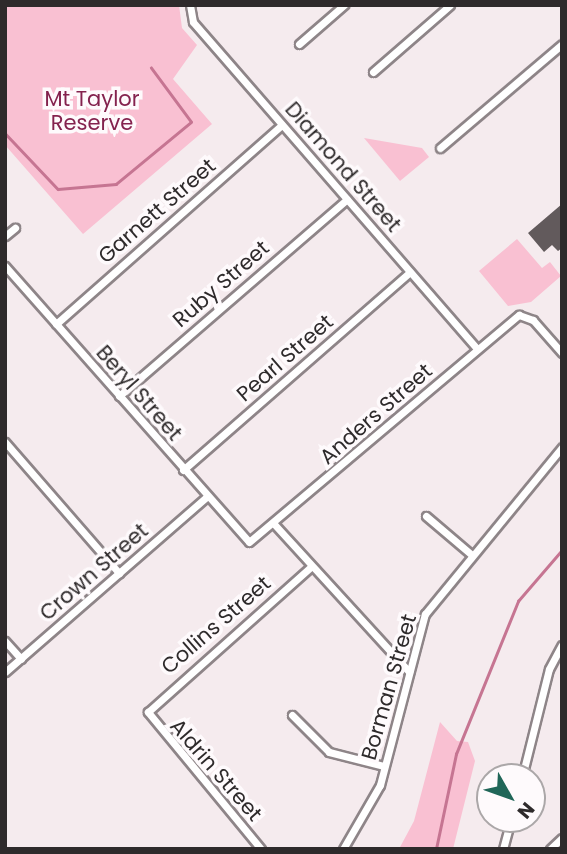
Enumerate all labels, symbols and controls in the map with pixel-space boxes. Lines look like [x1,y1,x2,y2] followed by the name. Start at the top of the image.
[44,86,140,136] park label: Mt Taylor Reserve
[280,97,406,237] street label: Diamond Street
[93,153,221,269] street label: Garnett Street
[168,235,274,333] street label: Ruby Street
[232,309,338,407] street label: Pearl Street
[91,340,187,446] street label: Beryl Street
[315,358,437,470] street label: Anders Street
[35,518,153,626] street label: Crown Street
[156,571,276,679] street label: Collins Street
[356,611,422,763] street label: Borman Street
[165,714,267,826] street label: Aldrin Street
[476,763,546,833] north arrow
[511,796,541,825] text: N

